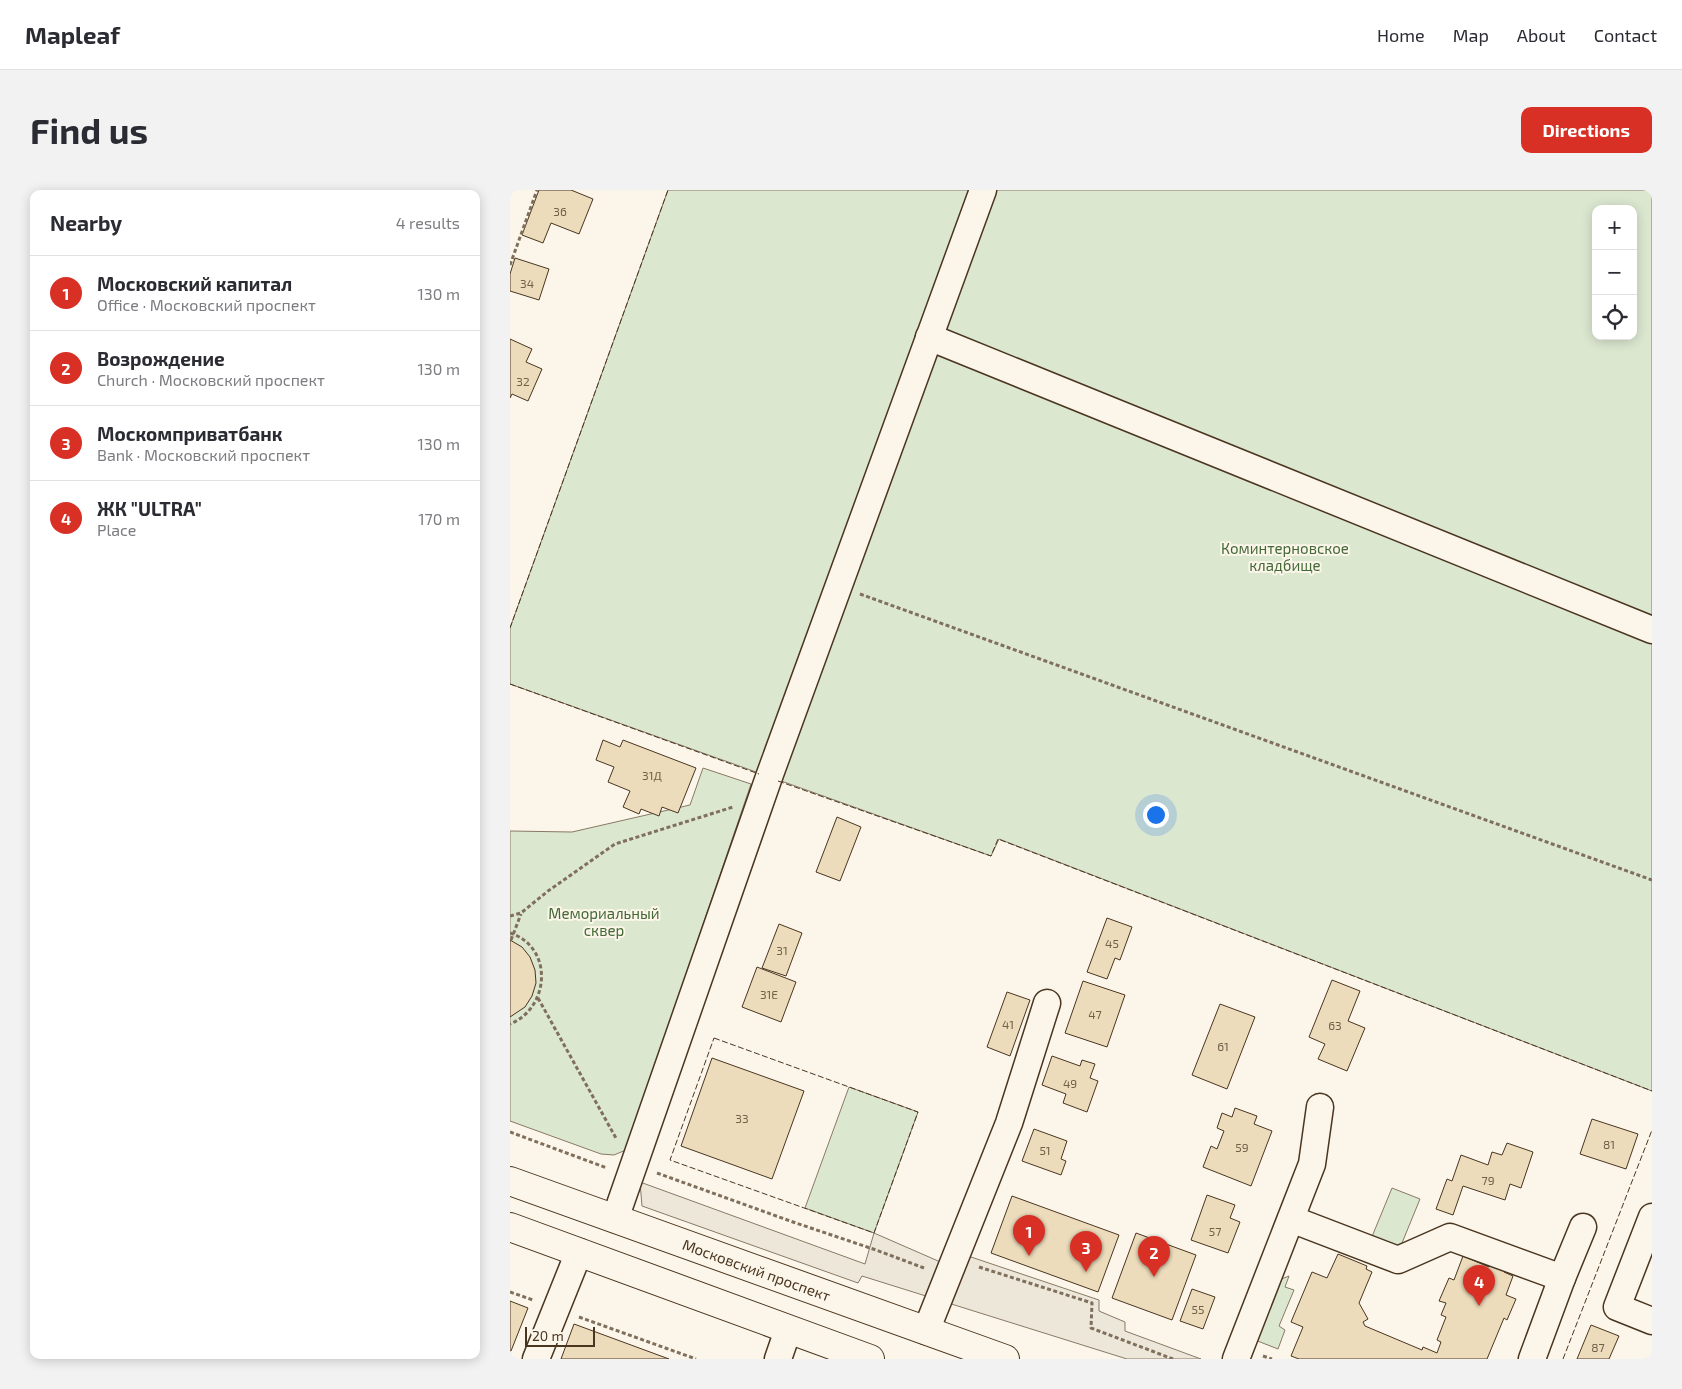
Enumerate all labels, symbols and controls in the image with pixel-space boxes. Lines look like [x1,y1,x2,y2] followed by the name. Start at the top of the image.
[25,20,120,49] text: Mapleaf
[1377,24,1425,46] text: Home
[1453,24,1489,46] text: Map
[1517,24,1566,46] text: About
[1594,24,1657,46] text: Contact
[1521,107,1652,153] button: Directions
[30,109,148,151] text: Find us
[553,204,567,218] house number: 36
[1592,205,1637,340] map controls
[1592,205,1637,250] button: +
[50,210,122,235] text: Nearby
[396,213,460,232] text: 4 results
[1592,250,1637,295] button: −
[97,272,292,295] text: Московский капитал
[520,276,534,290] house number: 34
[63,284,69,303] text: 1
[418,284,460,303] text: 130 m
[97,295,316,314] text: Office · Московский проспект
[1592,295,1637,340] button: locate
[97,347,225,370] text: Возрождение
[61,359,71,378] text: 2
[418,359,460,378] text: 130 m
[97,370,325,389] text: Church · Московский проспект
[516,374,530,388] house number: 32
[97,422,283,445] text: Москомприватбанк
[61,434,71,453] text: 3
[418,434,460,453] text: 130 m
[97,445,310,464] text: Bank · Московский проспект
[97,497,202,520] text: ЖК "ULTRA"
[61,509,71,528] text: 4
[418,509,460,528] text: 170 m
[97,520,136,539] text: Place
[1221,539,1349,574] park label: Коминтерновское кладбище
[642,768,662,782] house number: 31Д
[1143,802,1169,828] your location
[548,904,660,939] park label: Мемориальный сквер
[1105,936,1119,950] house number: 45
[776,943,788,957] house number: 31
[760,987,778,1001] house number: 31Е
[1088,1007,1102,1021] house number: 47
[1002,1017,1014,1031] house number: 41
[1328,1018,1342,1032] house number: 63
[1217,1039,1229,1053] house number: 61
[1063,1076,1077,1090] house number: 49
[735,1111,749,1125] house number: 33
[1603,1137,1615,1151] house number: 81
[1235,1140,1249,1154] house number: 59
[1039,1143,1051,1157] house number: 51
[1481,1173,1495,1187] house number: 79
[1013,1215,1045,1256] pin: 1
[1209,1224,1221,1238] house number: 57
[1070,1231,1102,1272] pin: 3
[680,1235,833,1305] street label: Московский проспект
[1138,1236,1170,1277] pin: 2
[1463,1265,1495,1306] pin: 4
[1192,1302,1204,1316] house number: 55
[525,1324,595,1347] scale bar
[532,1327,564,1344] text: 20 m
[1591,1340,1605,1354] house number: 87

